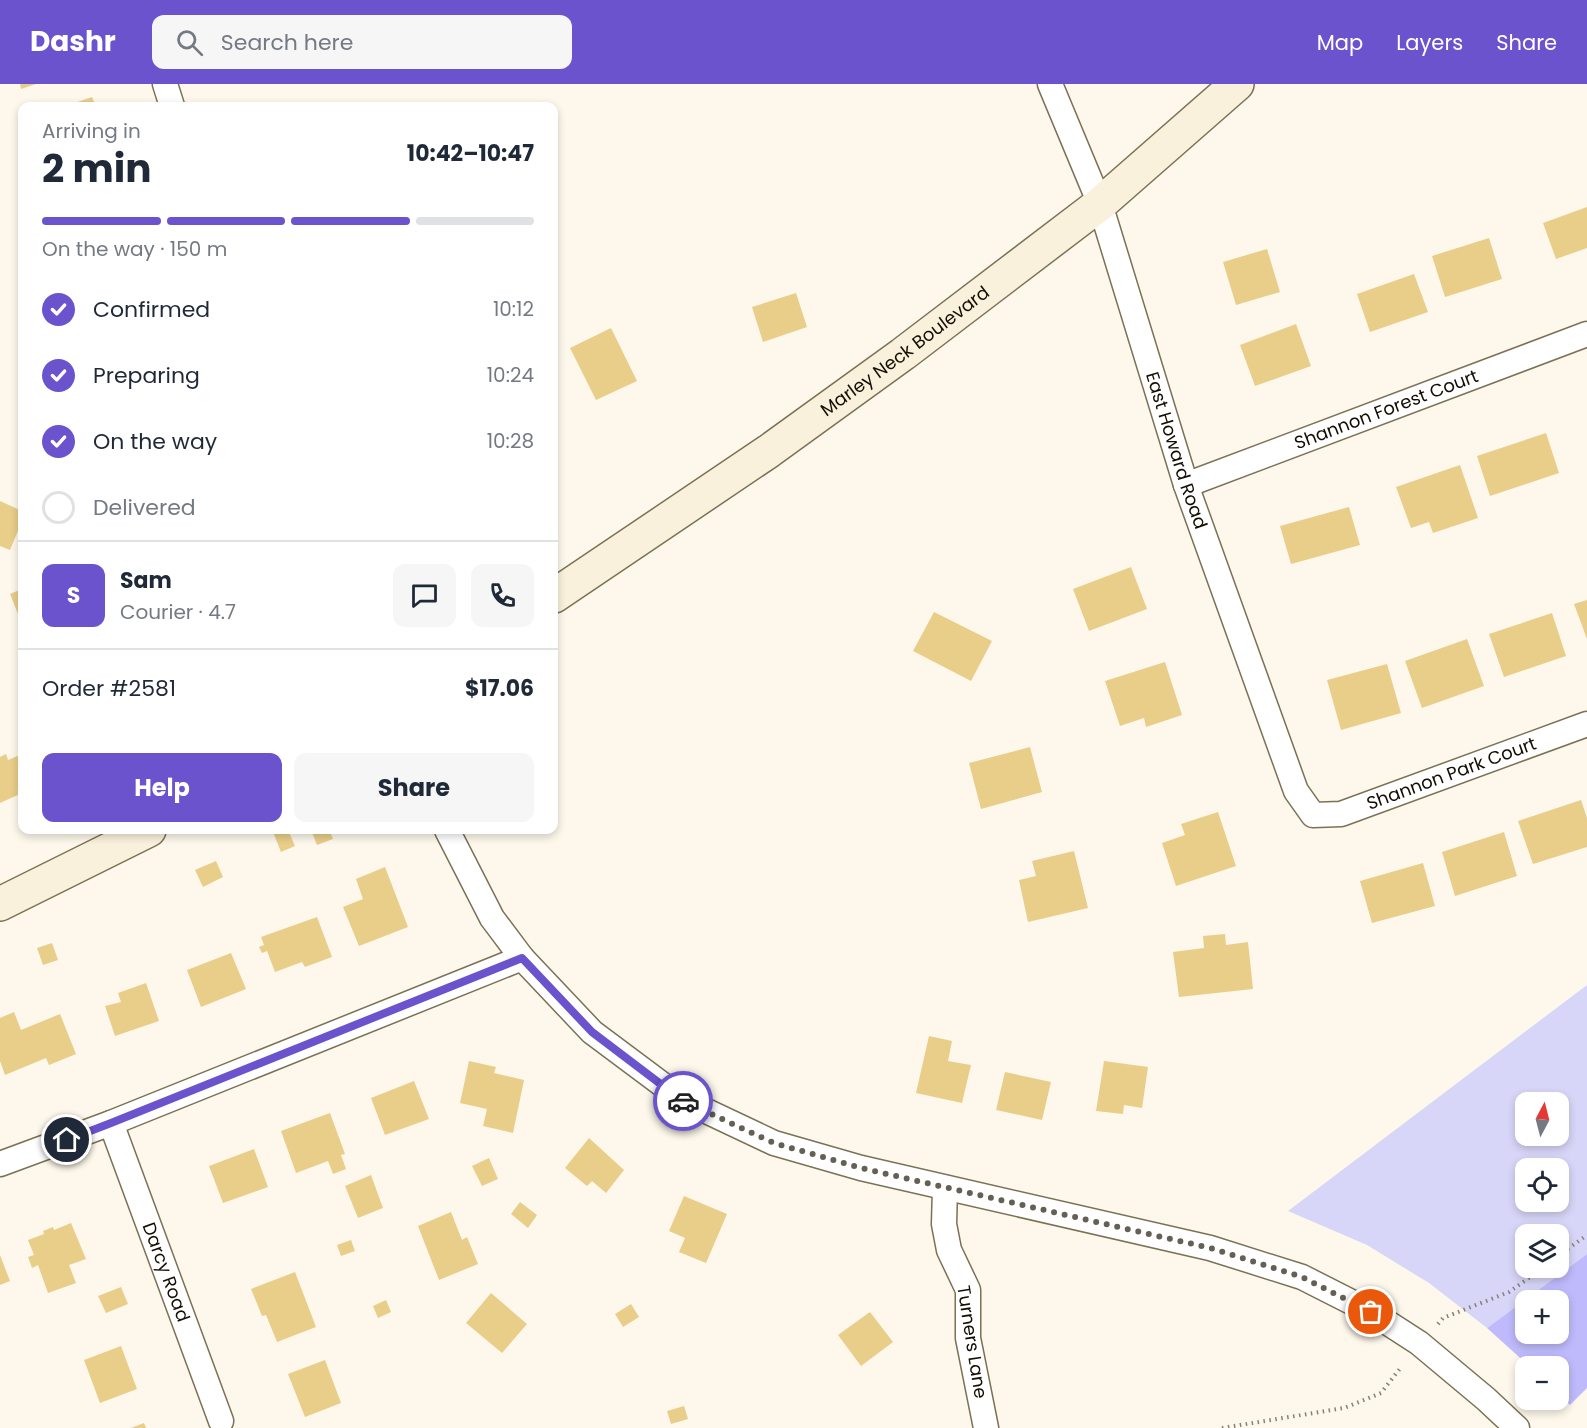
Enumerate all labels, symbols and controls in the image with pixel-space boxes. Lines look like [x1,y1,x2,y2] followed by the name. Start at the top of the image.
[152,15,572,69] search box
[30,22,116,61] text: Dashr
[173,26,206,59] icon: search
[221,27,353,58] text: Search here
[1317,28,1363,57] text: Map
[1396,28,1463,57] text: Layers
[1496,28,1557,57] text: Share
[42,117,141,145] text: Arriving in
[407,138,534,169] text: 10:42–10:47
[42,141,152,196] text: 2 min
[42,235,227,263] text: On the way · 150 m
[815,280,994,422] street label: Marley Neck Boulevard
[42,293,75,326] icon: check
[93,294,210,325] text: Confirmed
[493,295,534,323] text: 10:12
[42,359,75,392] icon: check
[93,360,200,391] text: Preparing
[487,361,534,389] text: 10:24
[1291,363,1482,455] street label: Shannon Forest Court
[1140,369,1214,532] street label: East Howard Road
[42,425,75,458] icon: check
[93,426,217,457] text: On the way
[487,427,534,455] text: 10:28
[93,492,196,523] text: Delivered
[393,564,456,627] button: chat
[471,564,534,627] button: phone
[120,565,172,596] text: Sam
[67,580,80,611] text: S
[120,598,236,626] text: Courier · 4.7
[42,673,176,704] text: Order #2581
[465,673,534,704] text: $17.06
[1363,731,1540,816] street label: Shannon Park Court
[42,753,282,822] button: Help
[294,753,534,822] button: Share
[653,1071,713,1131] courier
[667,1085,700,1118] icon: car
[1515,1092,1569,1146] north arrow
[1515,1092,1569,1410] map controls
[41,1114,92,1165] pin
[50,1123,83,1156] icon: home
[1515,1158,1569,1212] button: locate
[137,1219,196,1325] street label: Darcy Road
[1515,1224,1569,1278] button: layers
[951,1284,994,1400] street label: Turners Lane
[1345,1286,1396,1337] pin
[1515,1290,1569,1344] button: +
[1354,1295,1387,1328] icon: bag
[1515,1356,1569,1410] button: −

